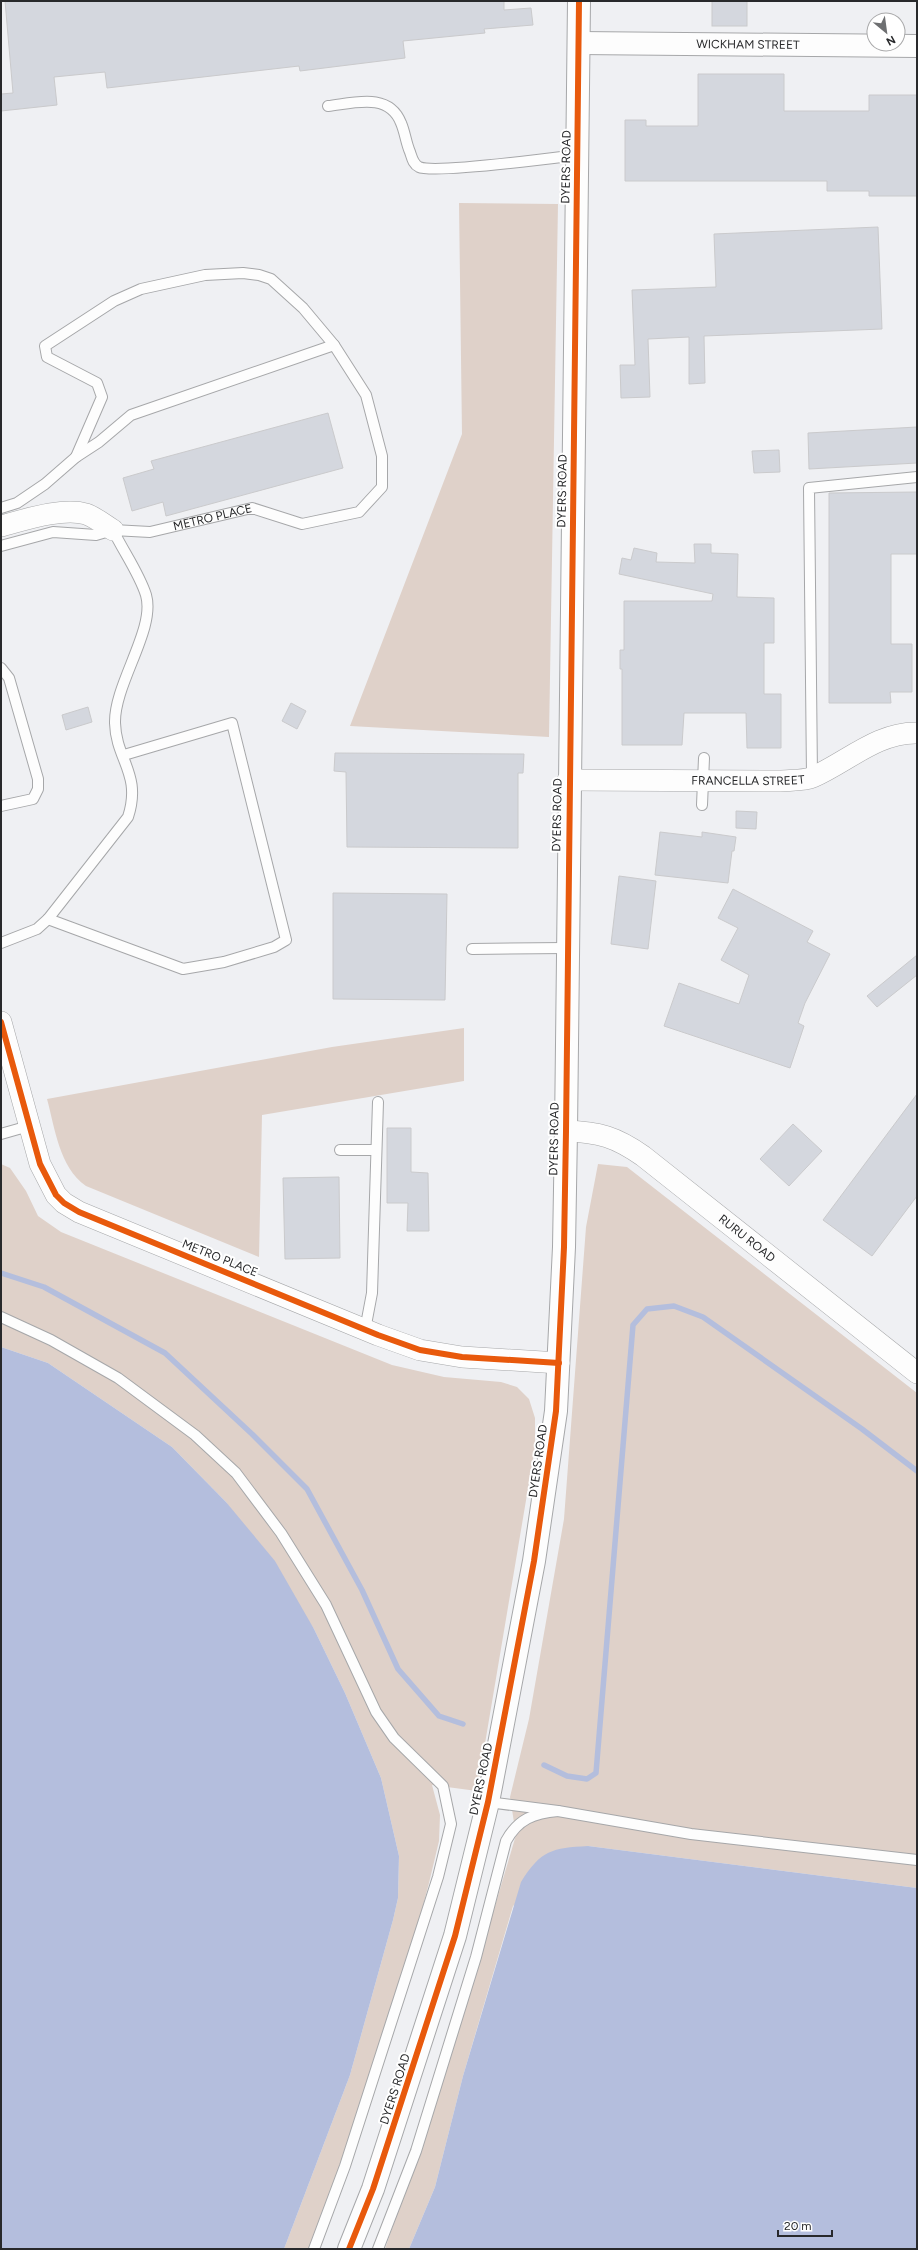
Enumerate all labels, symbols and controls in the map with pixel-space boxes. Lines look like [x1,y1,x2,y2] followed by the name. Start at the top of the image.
[866,12,906,52] north arrow
[884,33,897,48] text: N
[696,37,800,52] street label: WICKHAM STREET
[558,130,574,204] street label: DYERS ROAD
[554,454,570,528] street label: DYERS ROAD
[172,501,253,533] street label: METRO PLACE
[691,772,806,788] street label: FRANCELLA STREET
[549,778,565,852] street label: DYERS ROAD
[546,1102,562,1176] street label: DYERS ROAD
[716,1212,778,1265] street label: RURU ROAD
[180,1236,260,1280] street label: METRO PLACE
[526,1424,550,1498] street label: DYERS ROAD
[467,1742,495,1816] street label: DYERS ROAD
[377,2052,413,2126] street label: DYERS ROAD
[778,2212,832,2238] scale bar
[784,2219,812,2233] text: 20 m

